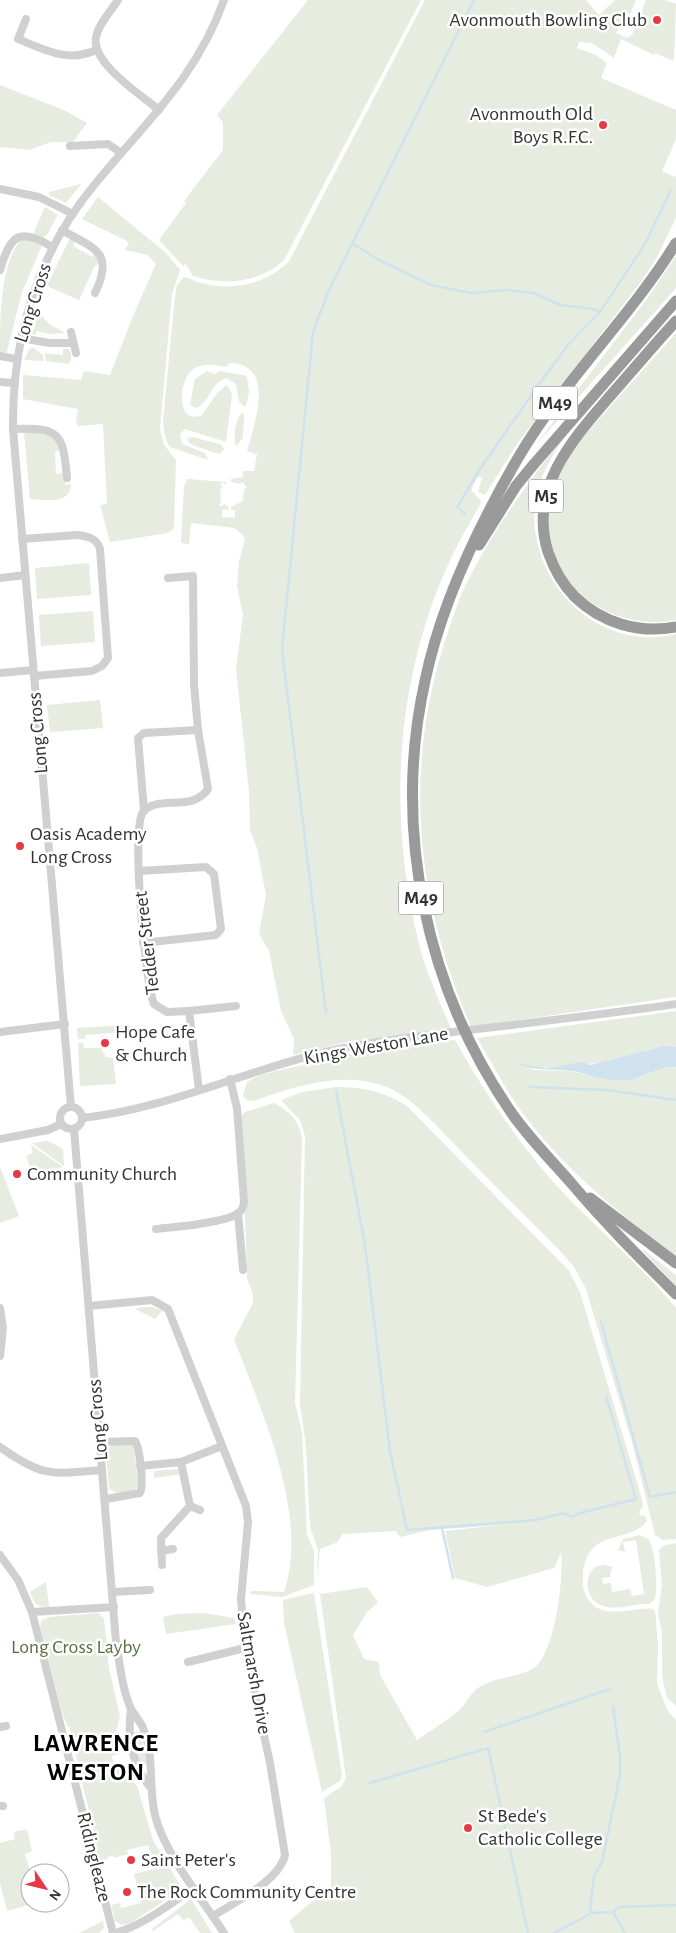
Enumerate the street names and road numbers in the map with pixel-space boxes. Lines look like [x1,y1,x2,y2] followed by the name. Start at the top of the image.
[11,261,55,345] street label: Long Cross
[532,386,578,419] road number: M49
[528,480,564,512] road number: M5
[24,691,52,775] street label: Long Cross
[398,881,444,914] road number: M49
[131,889,163,996] street label: Tedder Street
[302,1023,450,1069] street label: Kings Weston Lane
[84,1378,112,1462] street label: Long Cross
[233,1610,275,1736] street label: Saltmarsh Drive
[73,1810,115,1904] street label: Ridingleaze

